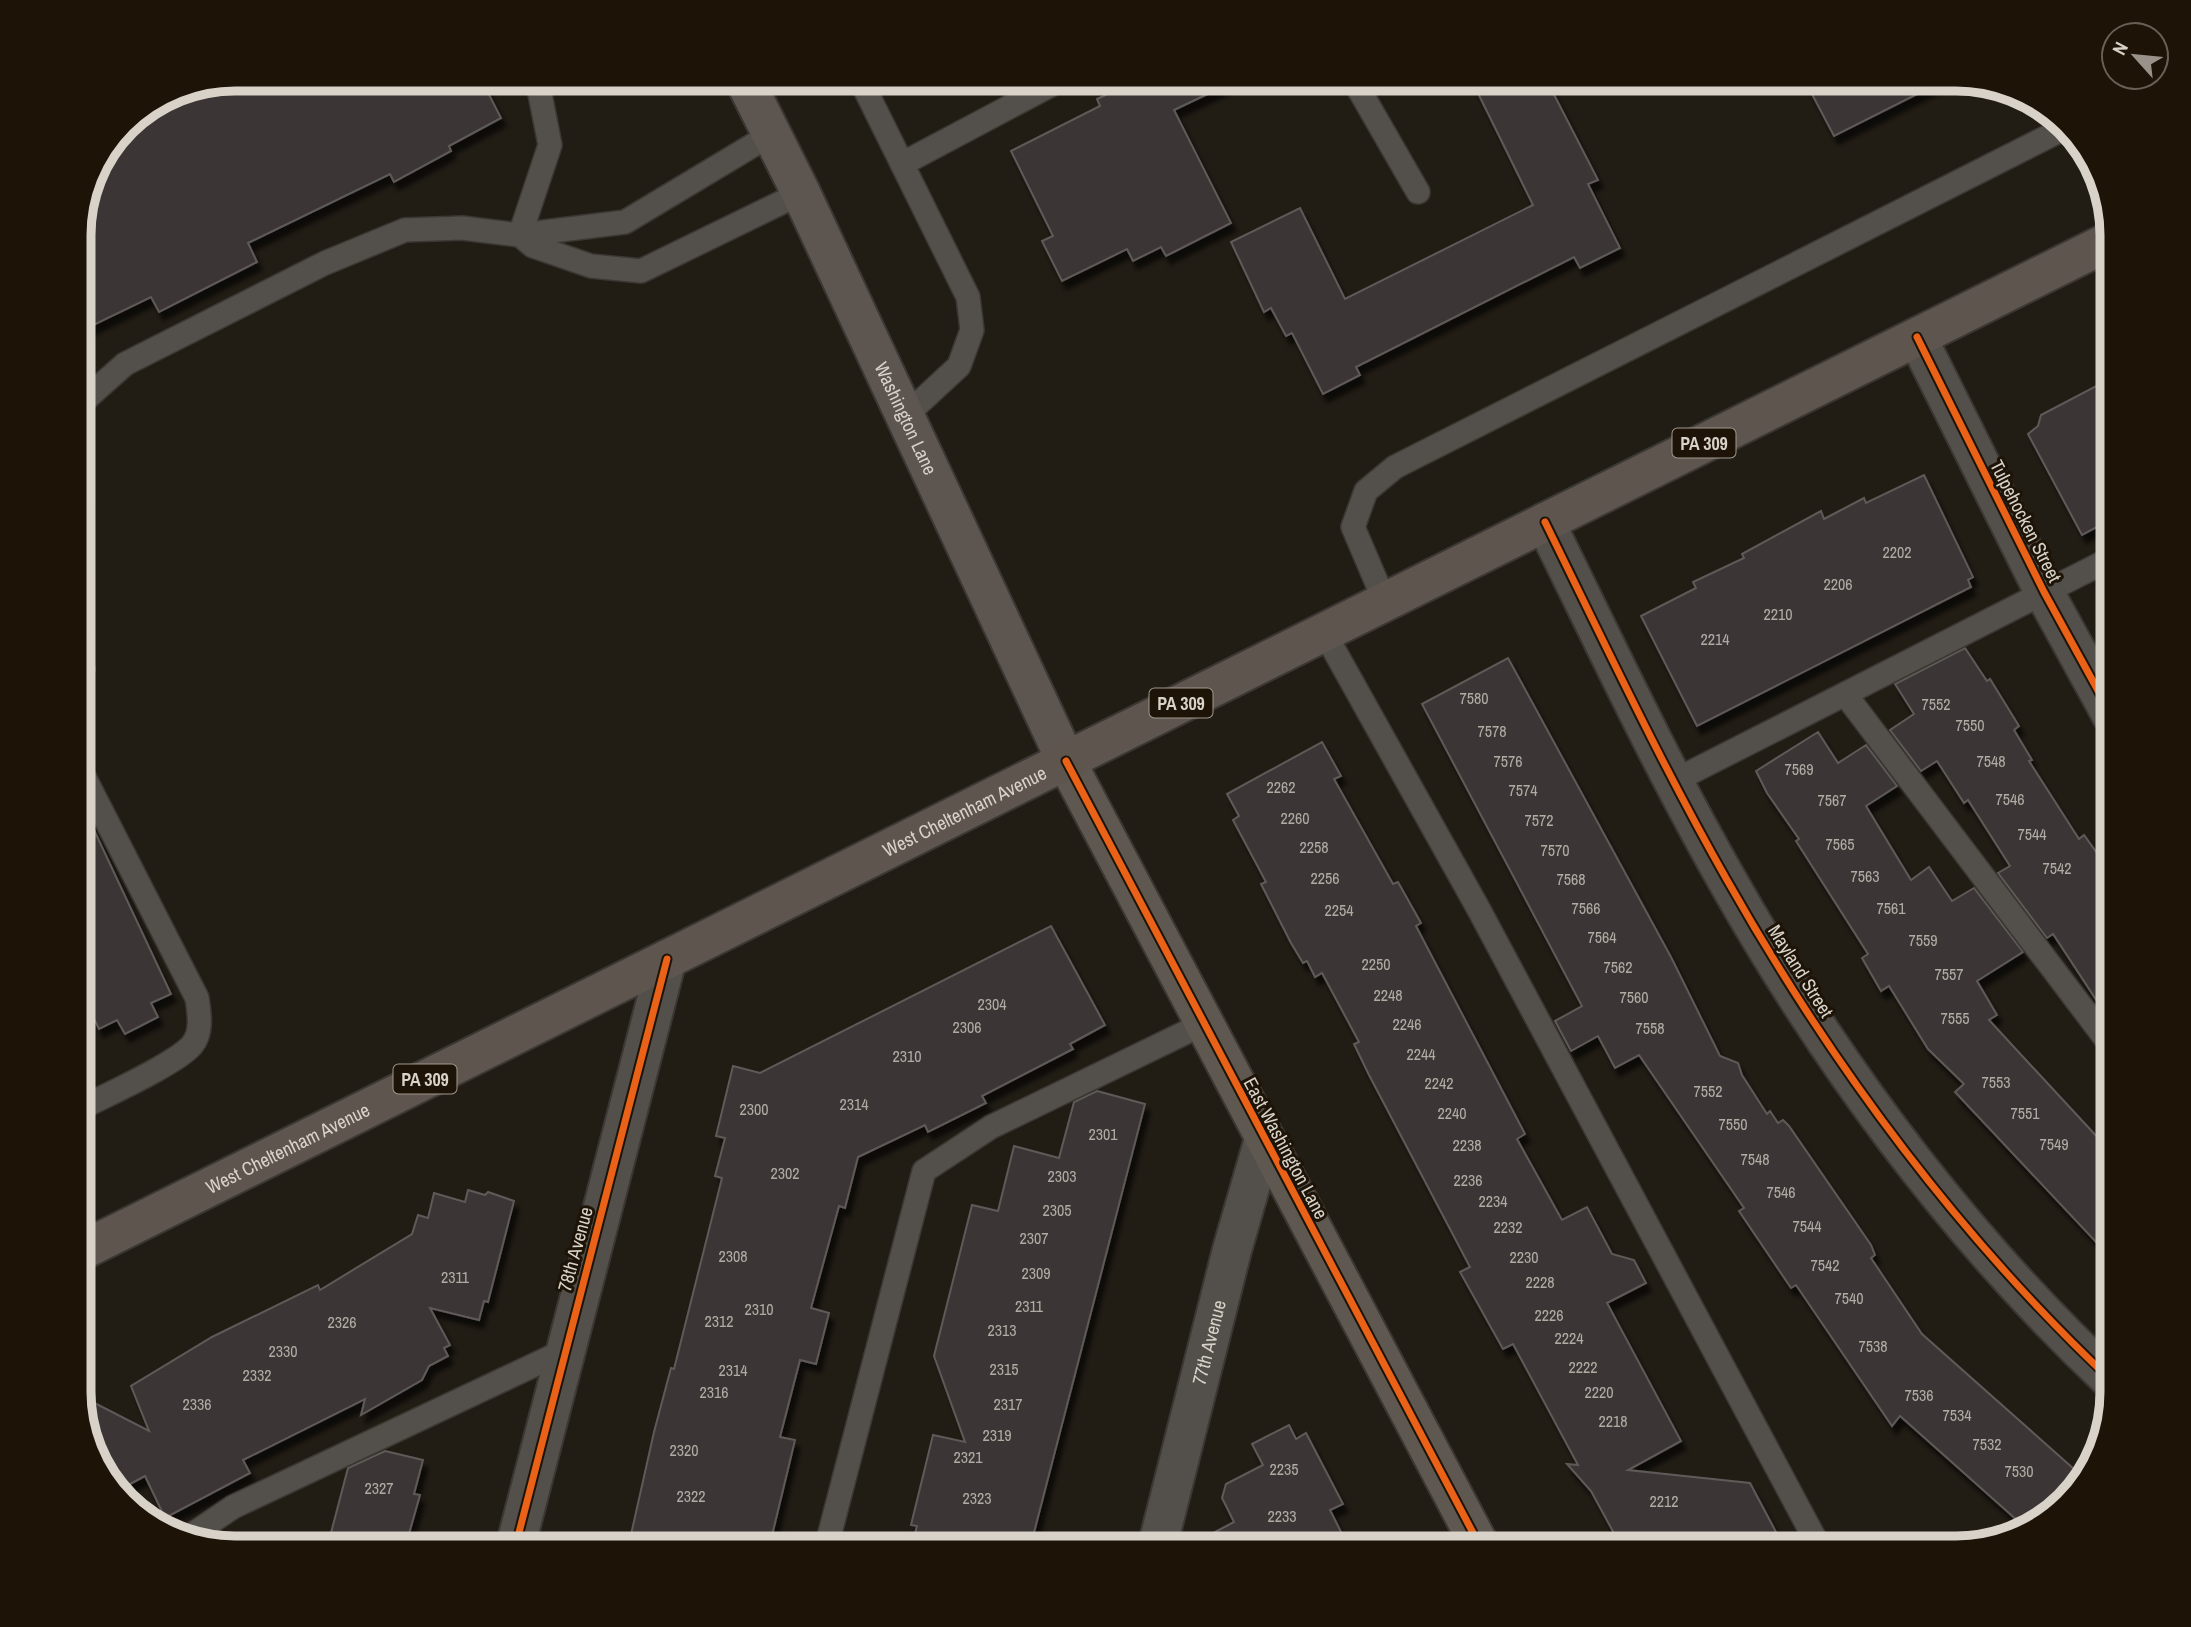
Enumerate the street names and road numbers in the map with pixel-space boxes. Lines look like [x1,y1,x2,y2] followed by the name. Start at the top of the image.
[869,358,944,479] street label: Washington Lane
[1672,428,1736,458] road number: PA 309
[1984,455,2068,587] street label: Tulpehocken Street
[1150,688,1212,718] road number: PA 309
[878,760,1051,863] street label: West Cheltenham Avenue
[1762,920,1840,1023] street label: Mayland Street
[394,1064,457,1094] road number: PA 309
[1238,1073,1334,1223] street label: East Washington Lane
[201,1096,374,1200] street label: West Cheltenham Avenue
[551,1204,599,1294] street label: 78th Avenue
[1186,1297,1232,1388] street label: 77th Avenue

